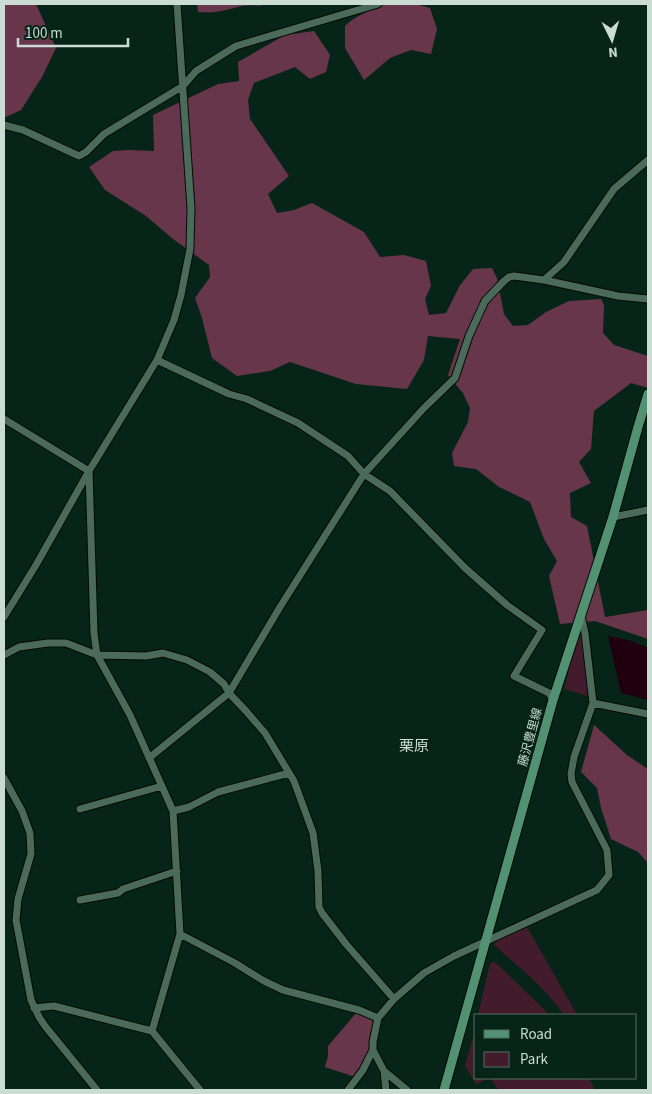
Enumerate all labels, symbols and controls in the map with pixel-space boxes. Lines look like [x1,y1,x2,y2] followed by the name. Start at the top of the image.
[18,15,128,47] scale bar
[587,15,637,65] north arrow
[25,23,63,44] text: 100 m
[608,42,619,62] text: N
[515,706,546,768] street label: 藤沢豊里線
[399,736,429,757] district label: 栗原
[474,1014,637,1079] legend
[520,1024,552,1045] text: Road
[520,1049,549,1070] text: Park

